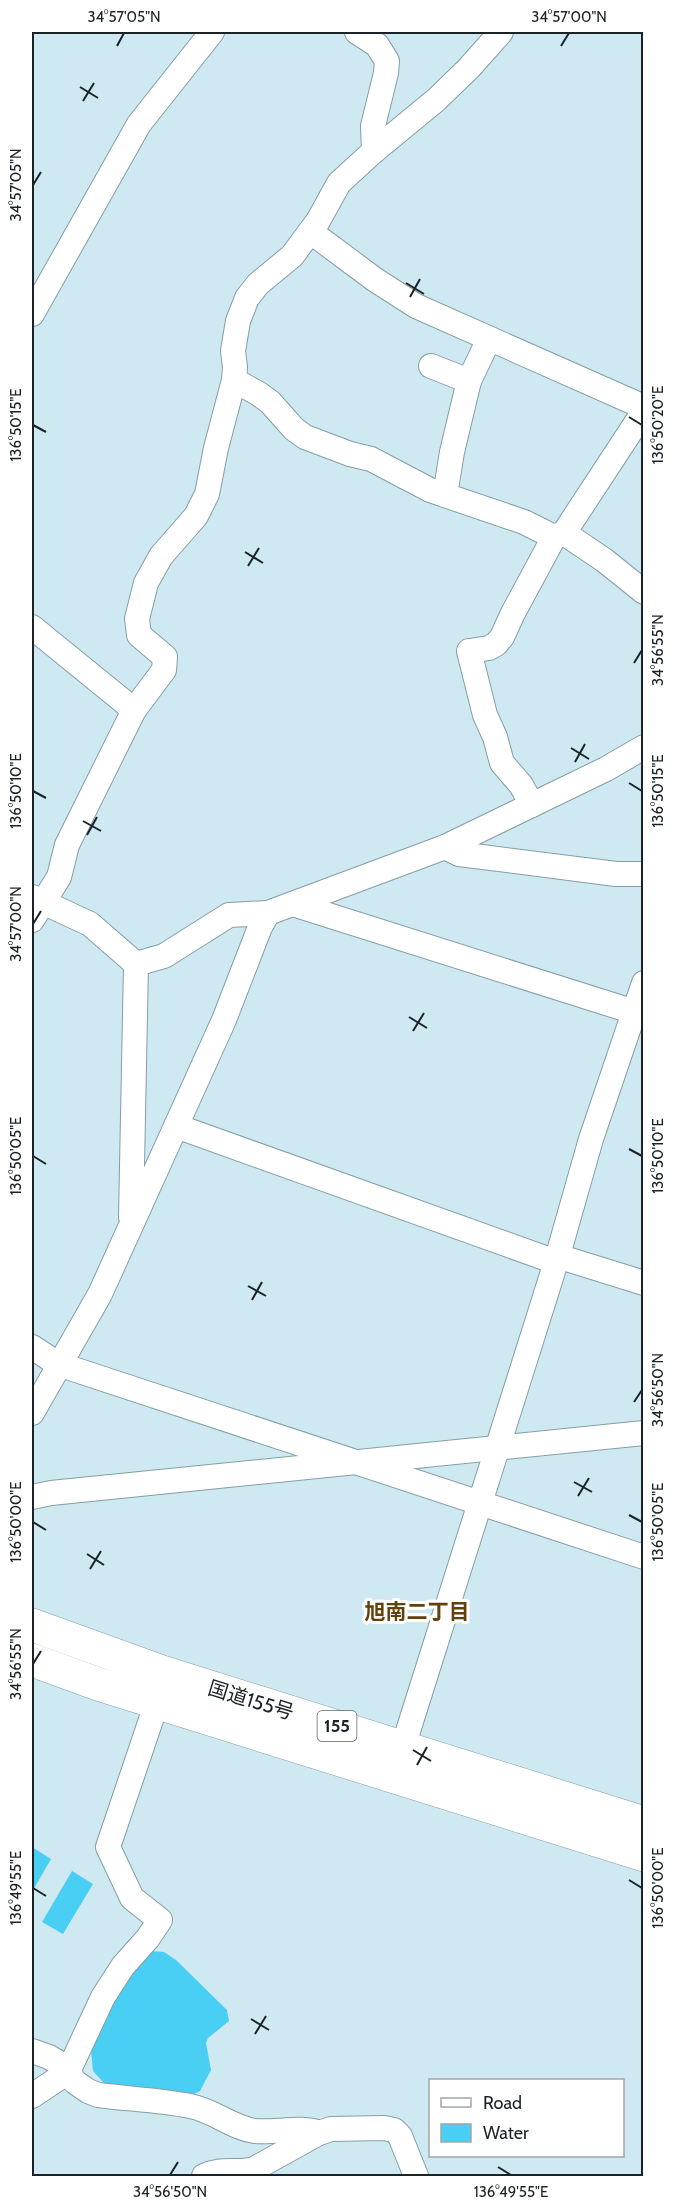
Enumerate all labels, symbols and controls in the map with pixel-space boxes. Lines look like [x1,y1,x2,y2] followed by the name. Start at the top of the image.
[87,8,161,26] text: 34°57'05"N
[531,8,607,26] text: 34°57'00"N
[7,148,25,222] text: 34°57'05"N
[649,386,667,464] text: 136°50'20"E
[7,388,25,462] text: 136°50'15"E
[649,614,667,686] text: 34°56'55"N
[7,753,25,829] text: 136°50'10"E
[649,754,667,828] text: 136°50'15"E
[7,886,25,962] text: 34°57'00"N
[7,1117,25,1195] text: 136°50'05"E
[649,1118,667,1194] text: 136°50'10"E
[649,1353,667,1427] text: 34°56'50"N
[7,1482,25,1562] text: 136°50'00"E
[649,1483,667,1561] text: 136°50'05"E
[365,1599,470,1624] district label: 旭南二丁目
[7,1628,25,1700] text: 34°56'55"N
[205,1676,297,1724] street label: 国道155号
[318,1711,356,1741] road number: 155
[649,1848,667,1928] text: 136°50'00"E
[7,1851,25,1925] text: 136°49'55"E
[429,2079,624,2157] legend
[483,2092,522,2114] text: Road
[483,2122,529,2144] text: Water
[133,2183,207,2201] text: 34°56'50"N
[474,2183,548,2201] text: 136°49'55"E

